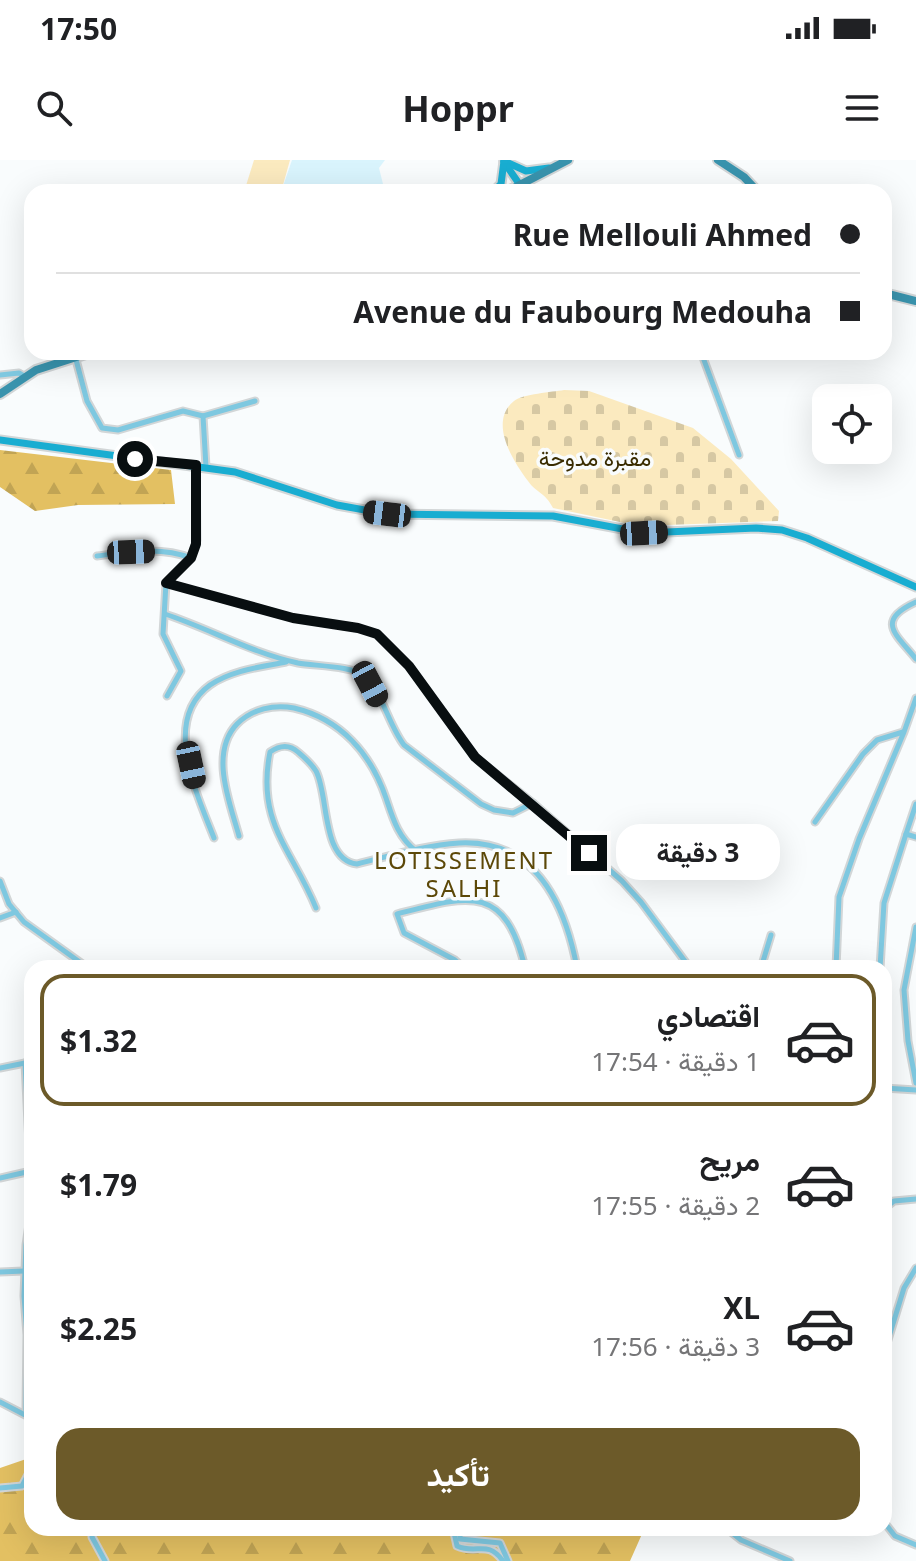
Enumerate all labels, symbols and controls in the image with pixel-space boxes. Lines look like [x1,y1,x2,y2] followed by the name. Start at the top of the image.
[40,8,117,49] text: 17:50
[402,84,514,133] text: Hoppr
[32,86,76,130] icon: search
[840,86,884,130] icon: menu
[513,214,812,255] text: Rue Mellouli Ahmed
[353,291,812,332] text: Avenue du Faubourg Medouha
[812,384,892,464] map controls
[812,384,892,464] button: locate
[117,441,153,477] route start
[539,442,651,472] park label: مقبرة مدوحة
[362,499,412,529] car
[619,520,669,546] car
[107,539,155,565] car
[348,657,392,711] car
[174,739,208,791] car
[617,825,781,881] callout: 3 دقيقة
[657,834,739,870] text: 3 دقيقة
[571,835,607,871] route end
[374,843,554,904] district label: LOTISSEMENT SALHI
[657,995,760,1036] text: اقتصادي
[784,1004,856,1076] icon: car
[60,1020,137,1061] text: $1.32
[591,1043,760,1079] text: 1 دقيقة · 17:54
[700,1139,760,1180] text: مريح
[784,1148,856,1220] icon: car
[60,1164,137,1205] text: $1.79
[591,1187,760,1223] text: 2 دقيقة · 17:55
[723,1287,760,1328] text: XL
[784,1292,856,1364] icon: car
[60,1308,137,1349] text: $2.25
[591,1328,760,1364] text: 3 دقيقة · 17:56
[56,1428,860,1520] button: تأكيد

